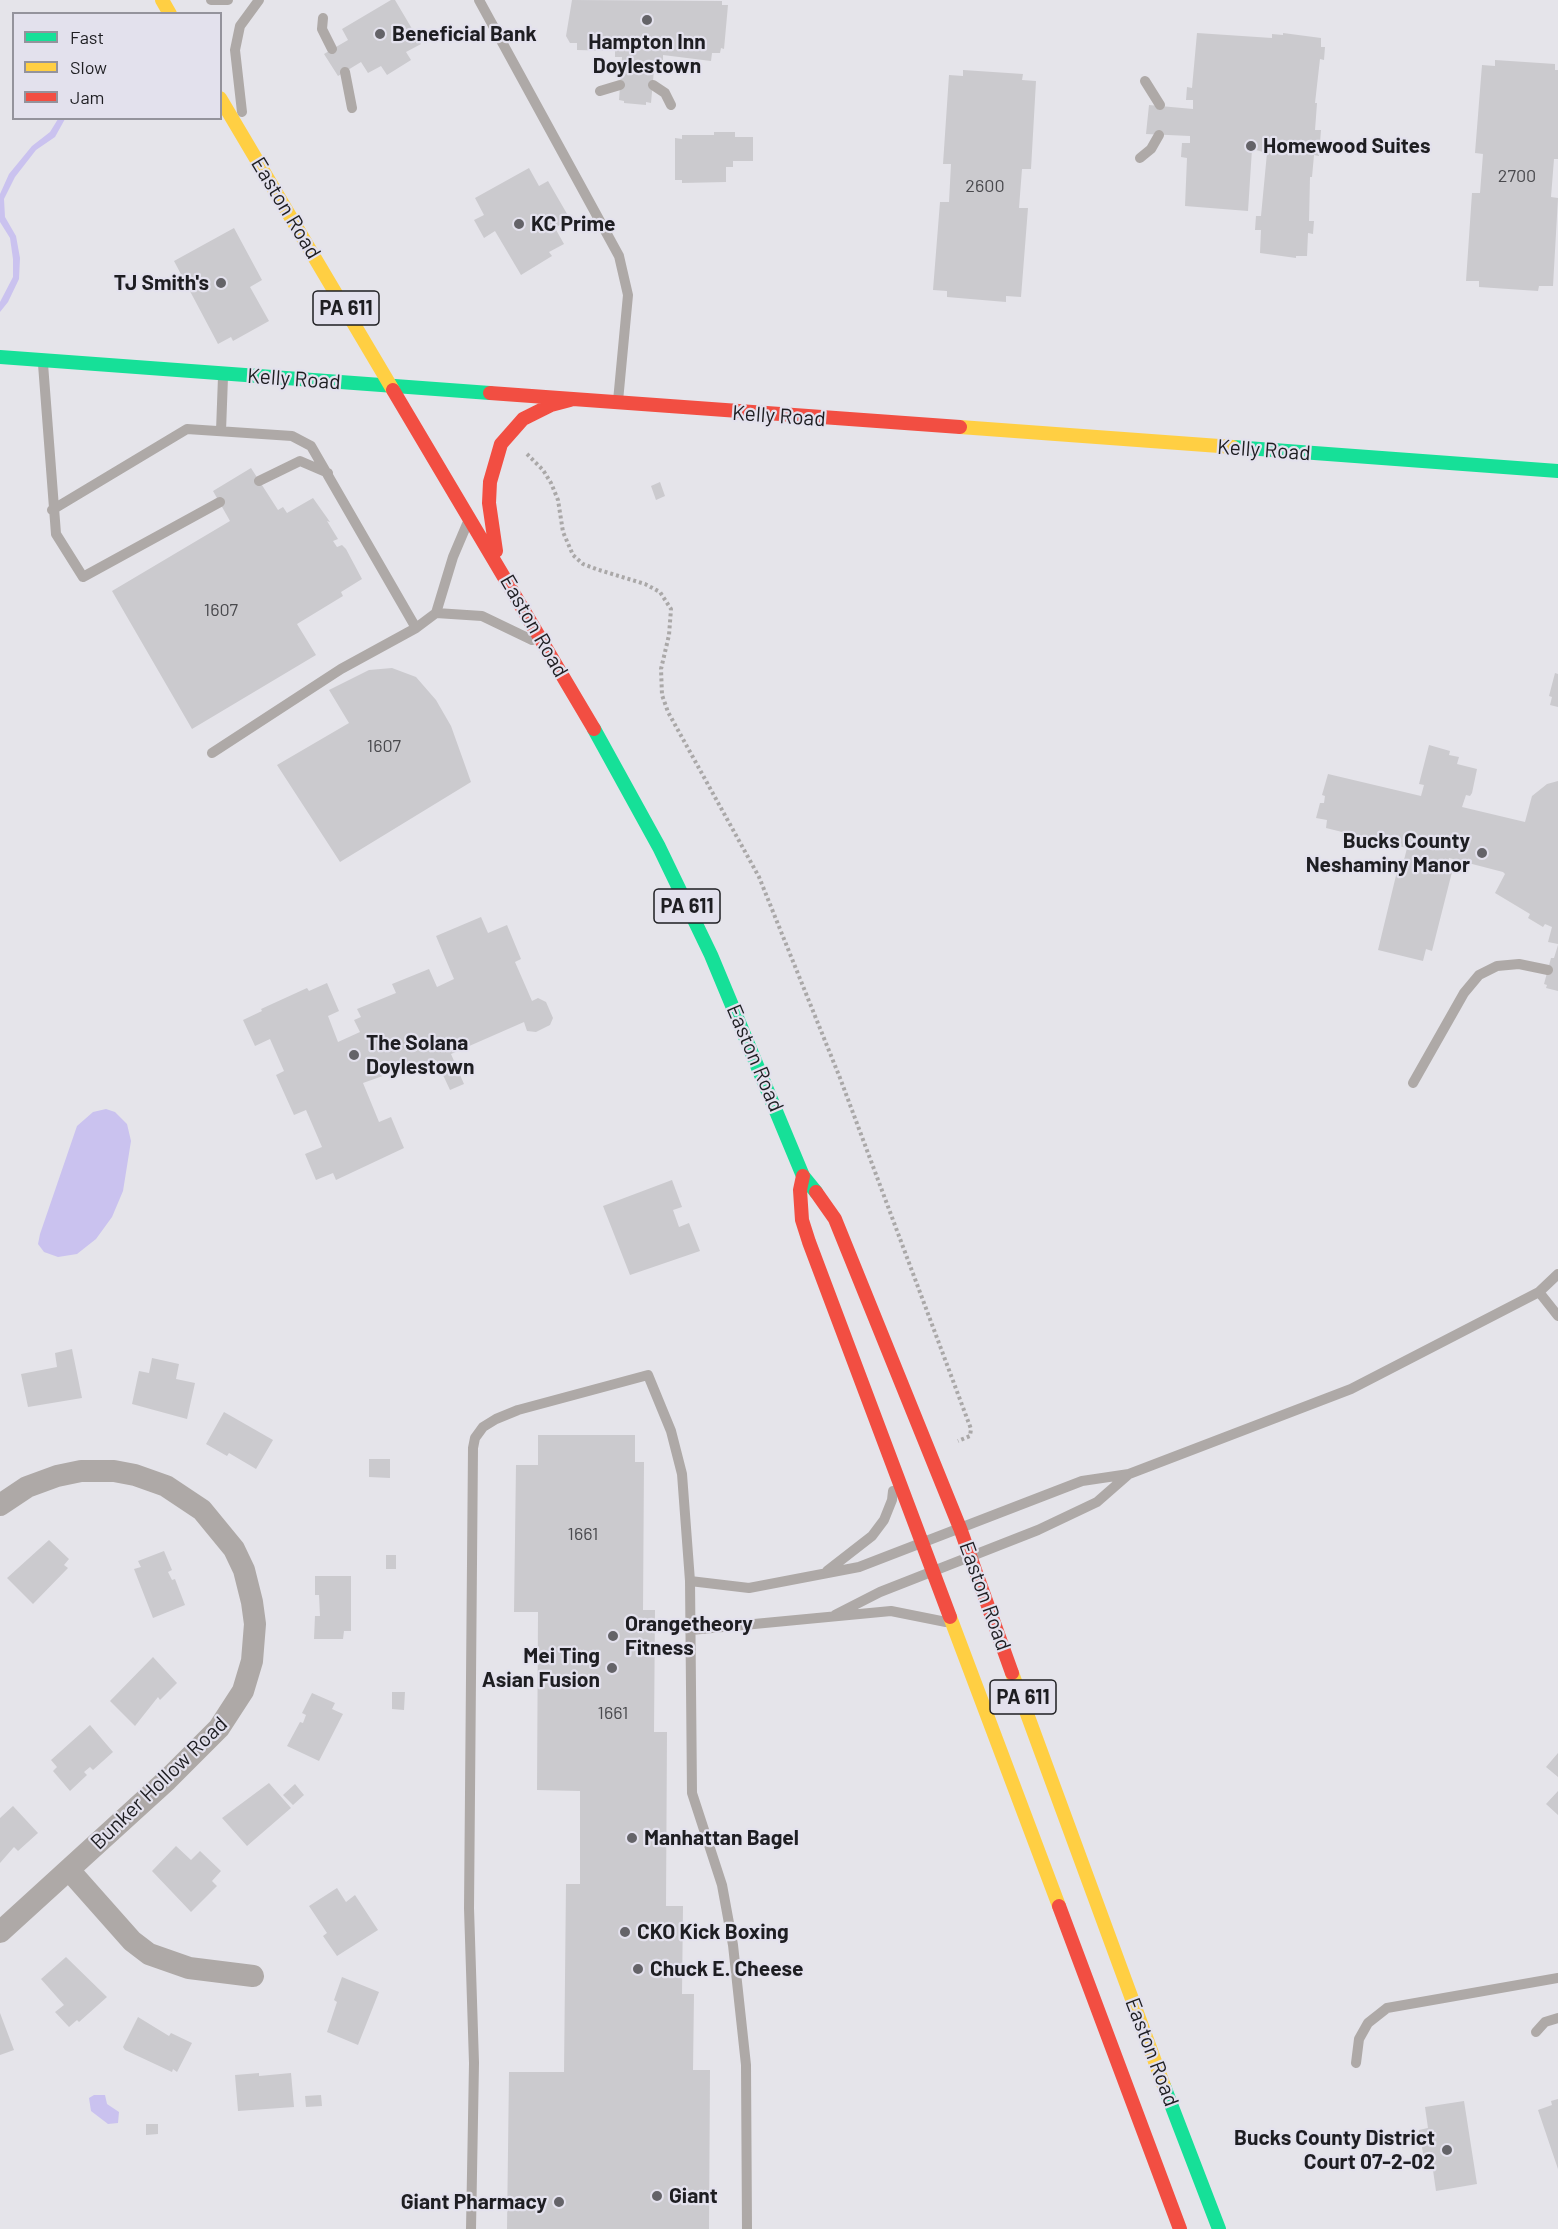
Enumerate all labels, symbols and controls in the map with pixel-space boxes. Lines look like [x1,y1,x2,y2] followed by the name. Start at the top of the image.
[12,12,222,120] legend
[640,13,654,27] marker: Hampton Inn Doylestown
[392,21,537,47] place label: Beneficial Bank
[70,26,104,48] text: Fast
[373,27,387,41] marker: Beneficial Bank
[588,29,706,79] place label: Hampton Inn Doylestown
[70,56,107,78] text: Slow
[70,86,104,108] text: Jam
[1263,133,1430,159] place label: Homewood Suites
[1244,139,1258,153] marker: Homewood Suites
[246,153,326,263] street label: Easton Road
[1498,165,1536,187] house number: 2700
[965,175,1005,197] house number: 2600
[531,211,615,237] place label: KC Prime
[512,217,526,231] marker: KC Prime
[114,270,209,296] place label: TJ Smith's
[214,276,228,290] marker: TJ Smith's
[313,291,379,325] road number: PA 611
[246,363,342,395] street label: Kelly Road
[731,400,827,432] street label: Kelly Road
[1216,434,1312,466] street label: Kelly Road
[495,570,573,682] street label: Easton Road
[204,599,238,621] house number: 1607
[367,735,401,757] house number: 1607
[1306,828,1470,878] place label: Bucks County Neshaminy Manor
[1475,846,1489,860] marker: Bucks County Neshaminy Manor
[654,889,720,923] road number: PA 611
[721,1000,789,1116] street label: Easton Road
[366,1030,475,1080] place label: The Solana Doylestown
[347,1048,361,1062] marker: The Solana Doylestown
[568,1523,598,1545] house number: 1661
[954,1538,1016,1654] street label: Easton Road
[625,1611,753,1661] place label: Orangetheory Fitness
[606,1629,620,1643] marker: Orangetheory Fitness
[482,1643,600,1693] place label: Mei Ting Asian Fusion
[605,1661,619,1675] marker: Mei Ting Asian Fusion
[990,1680,1056,1714] road number: PA 611
[598,1702,628,1724] house number: 1661
[85,1711,233,1855] street label: Bunker Hollow Road
[644,1825,799,1851] place label: Manhattan Bagel
[625,1831,639,1845] marker: Manhattan Bagel
[637,1919,789,1945] place label: CKO Kick Boxing
[618,1925,632,1939] marker: CKO Kick Boxing
[650,1956,803,1982] place label: Chuck E. Cheese
[631,1962,645,1976] marker: Chuck E. Cheese
[1120,1994,1184,2110] street label: Easton Road
[1234,2125,1435,2175] place label: Bucks County District Court 07-2-02
[1440,2143,1454,2157] marker: Bucks County District Court 07-2-02
[669,2183,718,2209] place label: Giant
[401,2189,547,2215] place label: Giant Pharmacy
[650,2189,664,2203] marker: Giant
[552,2195,566,2209] marker: Giant Pharmacy

